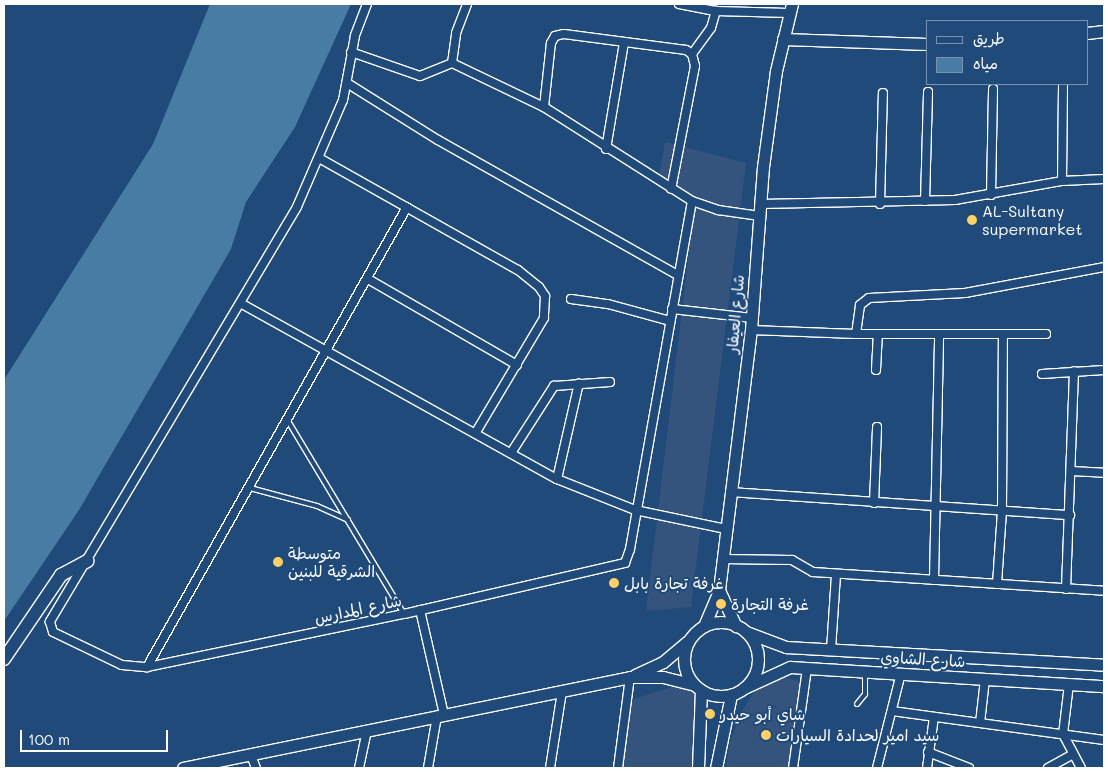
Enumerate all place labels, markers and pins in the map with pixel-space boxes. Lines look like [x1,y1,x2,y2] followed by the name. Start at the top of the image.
[982,201,1083,239] place label: AL-Sultany supermarket
[966,214,978,226] marker: AL-Sultany supermarket
[288,543,375,581] place label: متوسطة الشرقية للبنين
[272,556,284,568] marker: متوسطة الشرقية للبنين
[624,573,724,593] place label: غرفة تجارة بابل
[608,577,620,589] marker: غرفة تجارة بابل
[731,594,809,614] place label: غرفة التجارة
[715,598,727,610] marker: غرفة التجارة
[720,704,806,724] place label: شاي أبو حيدر
[704,708,716,720] marker: شاي أبو حيدر
[776,725,939,745] place label: سيد امير لحدادة السيارات
[760,729,772,741] marker: سيد امير لحدادة السيارات

